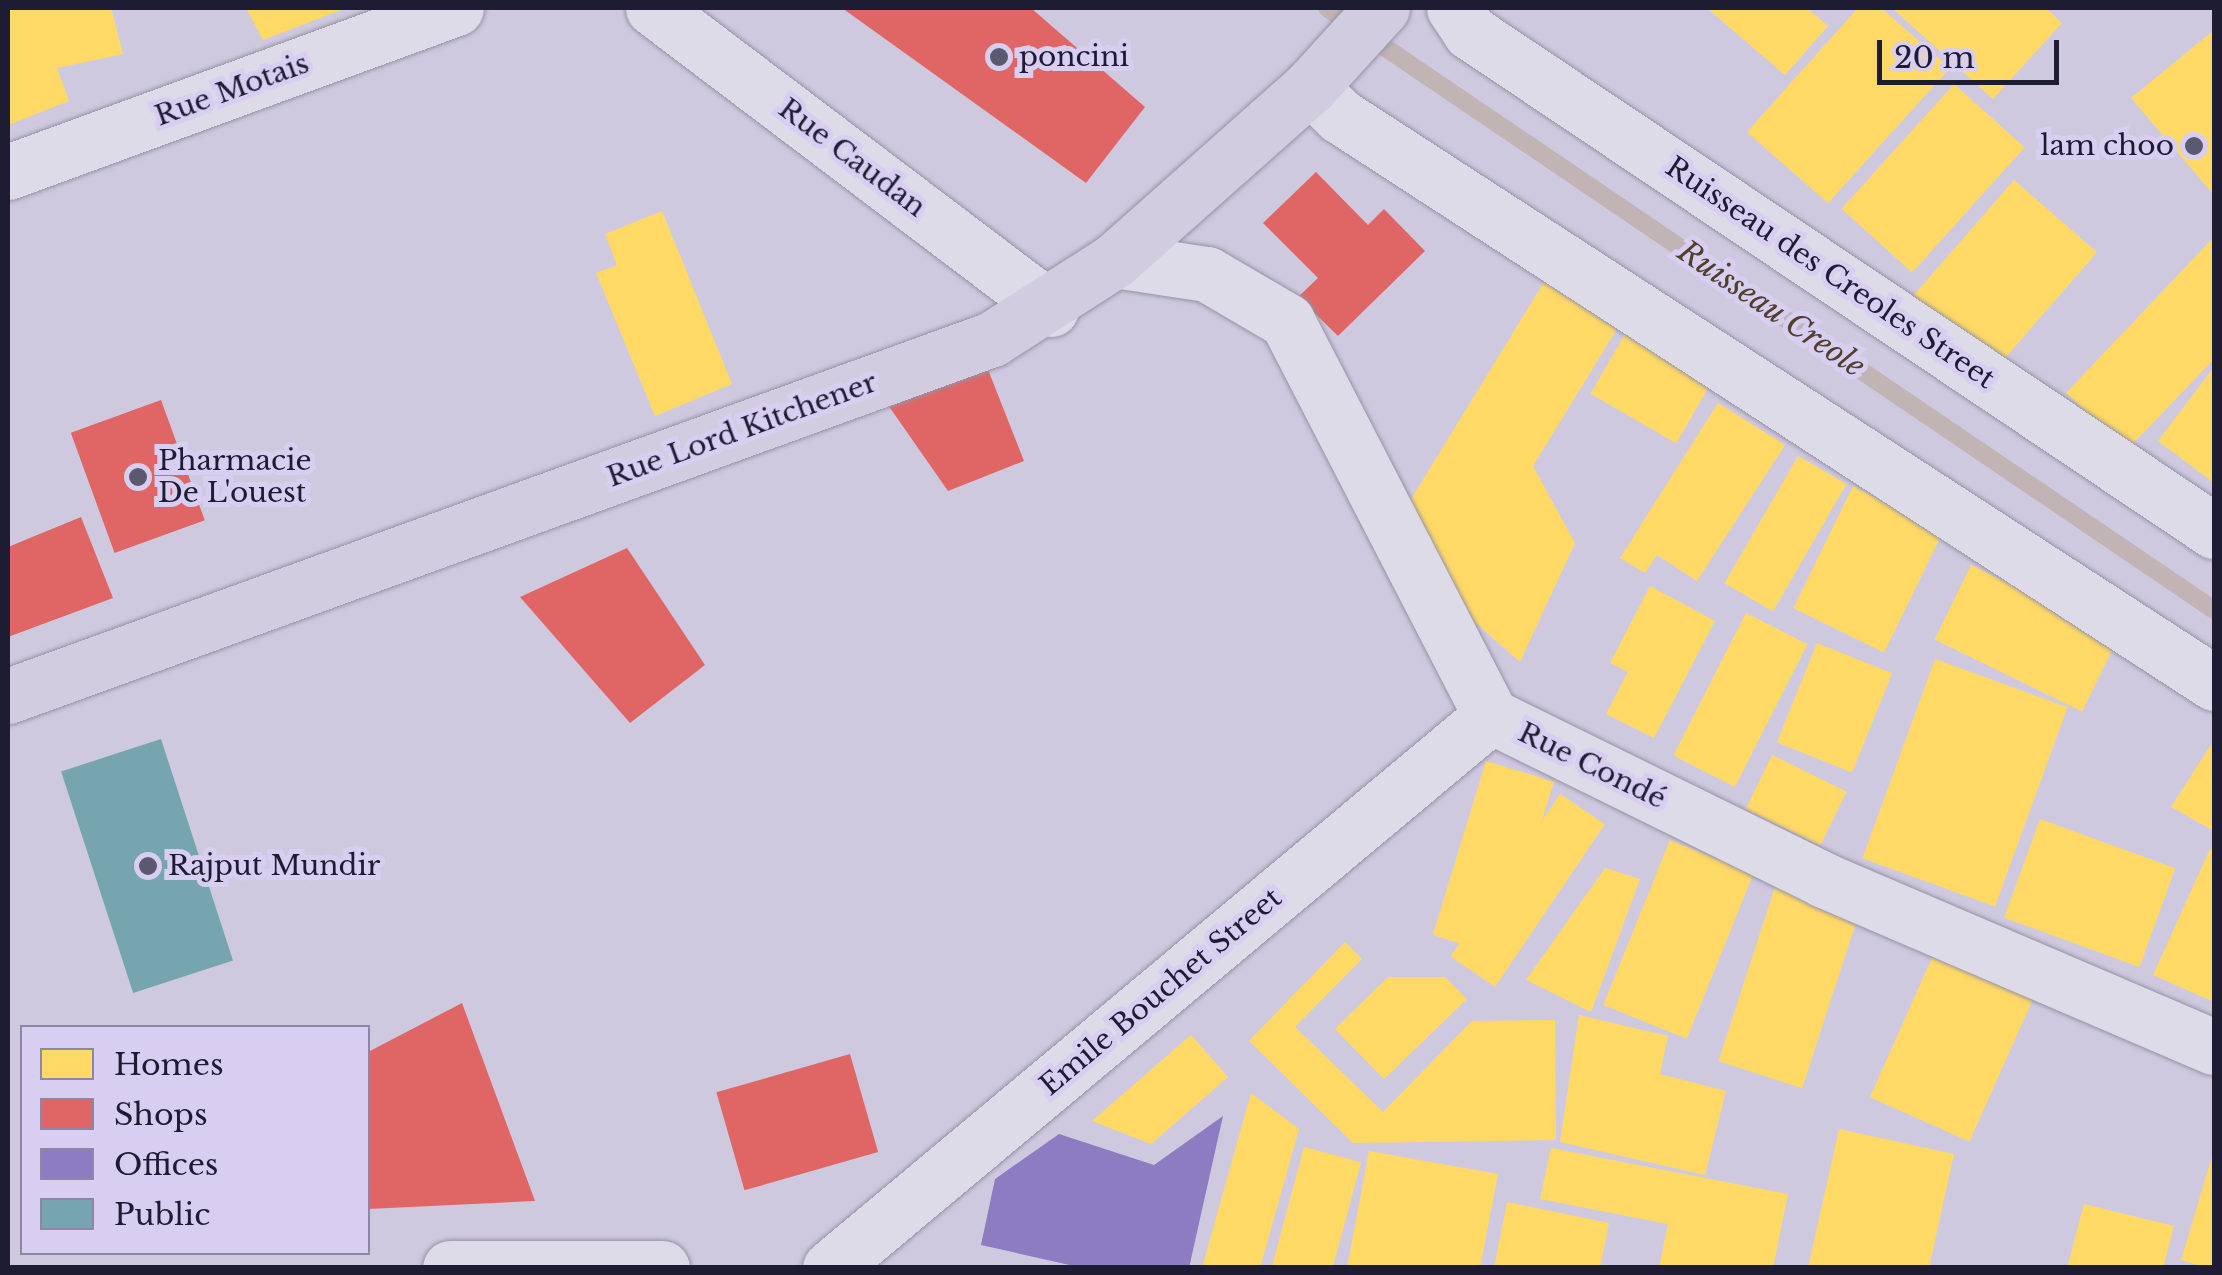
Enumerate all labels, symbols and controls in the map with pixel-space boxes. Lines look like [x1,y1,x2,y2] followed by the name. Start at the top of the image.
[1882,20,2064,82] scale bar
[1894,39,1975,76] text: 20 m
[1019,40,1129,74] place label: poncini
[988,46,1010,68] marker: poncini
[150,47,314,133] street label: Rue Motais
[772,92,932,224] street label: Rue Caudan
[2040,129,2174,163] place label: lam choo
[2183,135,2205,157] marker: lam choo
[1659,150,2001,396] street label: Ruisseau des Creoles Street
[1671,233,1871,385] water label: Ruisseau Creole
[603,366,881,494] street label: Rue Lord Kitchener
[158,444,312,510] place label: Pharmacie De L'ouest
[127,466,149,488] marker: Pharmacie De L'ouest
[1513,716,1671,816] street label: Rue Condé
[168,849,380,883] place label: Rajput Mundir
[137,855,159,877] marker: Rajput Mundir
[1033,881,1289,1103] street label: Emile Bouchet Street
[20,1025,370,1255] legend
[114,1046,224,1083] text: Homes
[114,1096,208,1133] text: Shops
[114,1146,218,1183] text: Offices
[114,1196,210,1233] text: Public

